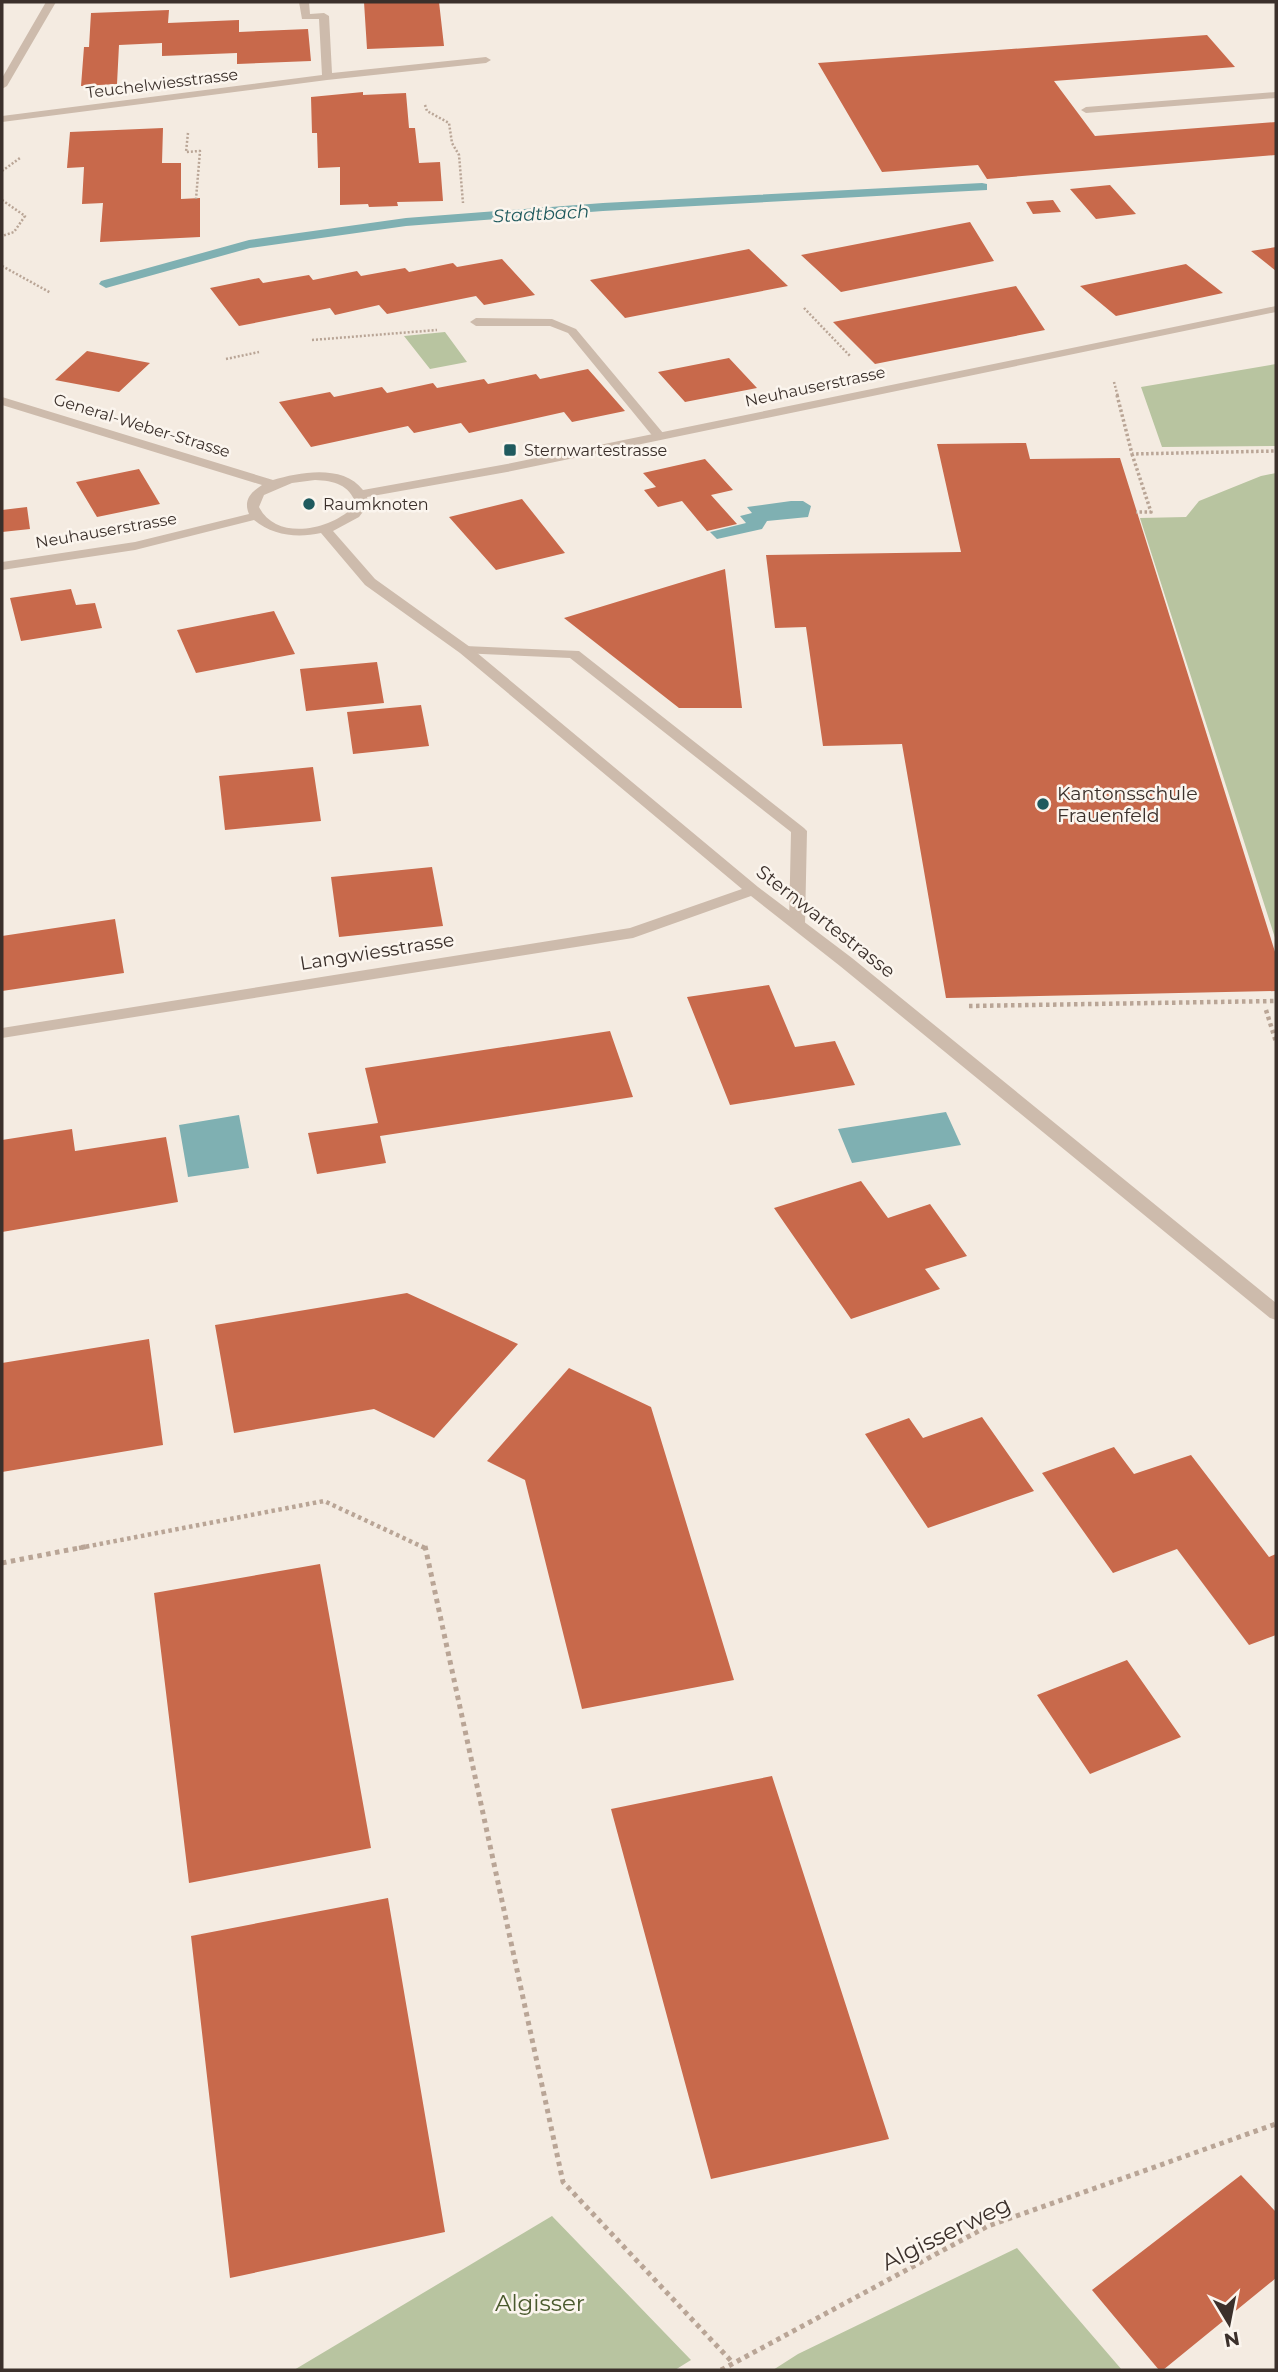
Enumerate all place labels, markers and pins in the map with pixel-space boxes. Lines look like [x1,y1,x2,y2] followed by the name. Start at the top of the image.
[524,441,667,460] place label: Sternwartestrasse
[502,442,518,458] marker: Sternwartestrasse
[323,495,429,514] place label: Raumknoten
[301,496,317,512] marker: Raumknoten
[1057,782,1198,827] place label: Kantonsschule Frauenfeld
[1035,796,1051,812] marker: Kantonsschule Frauenfeld

